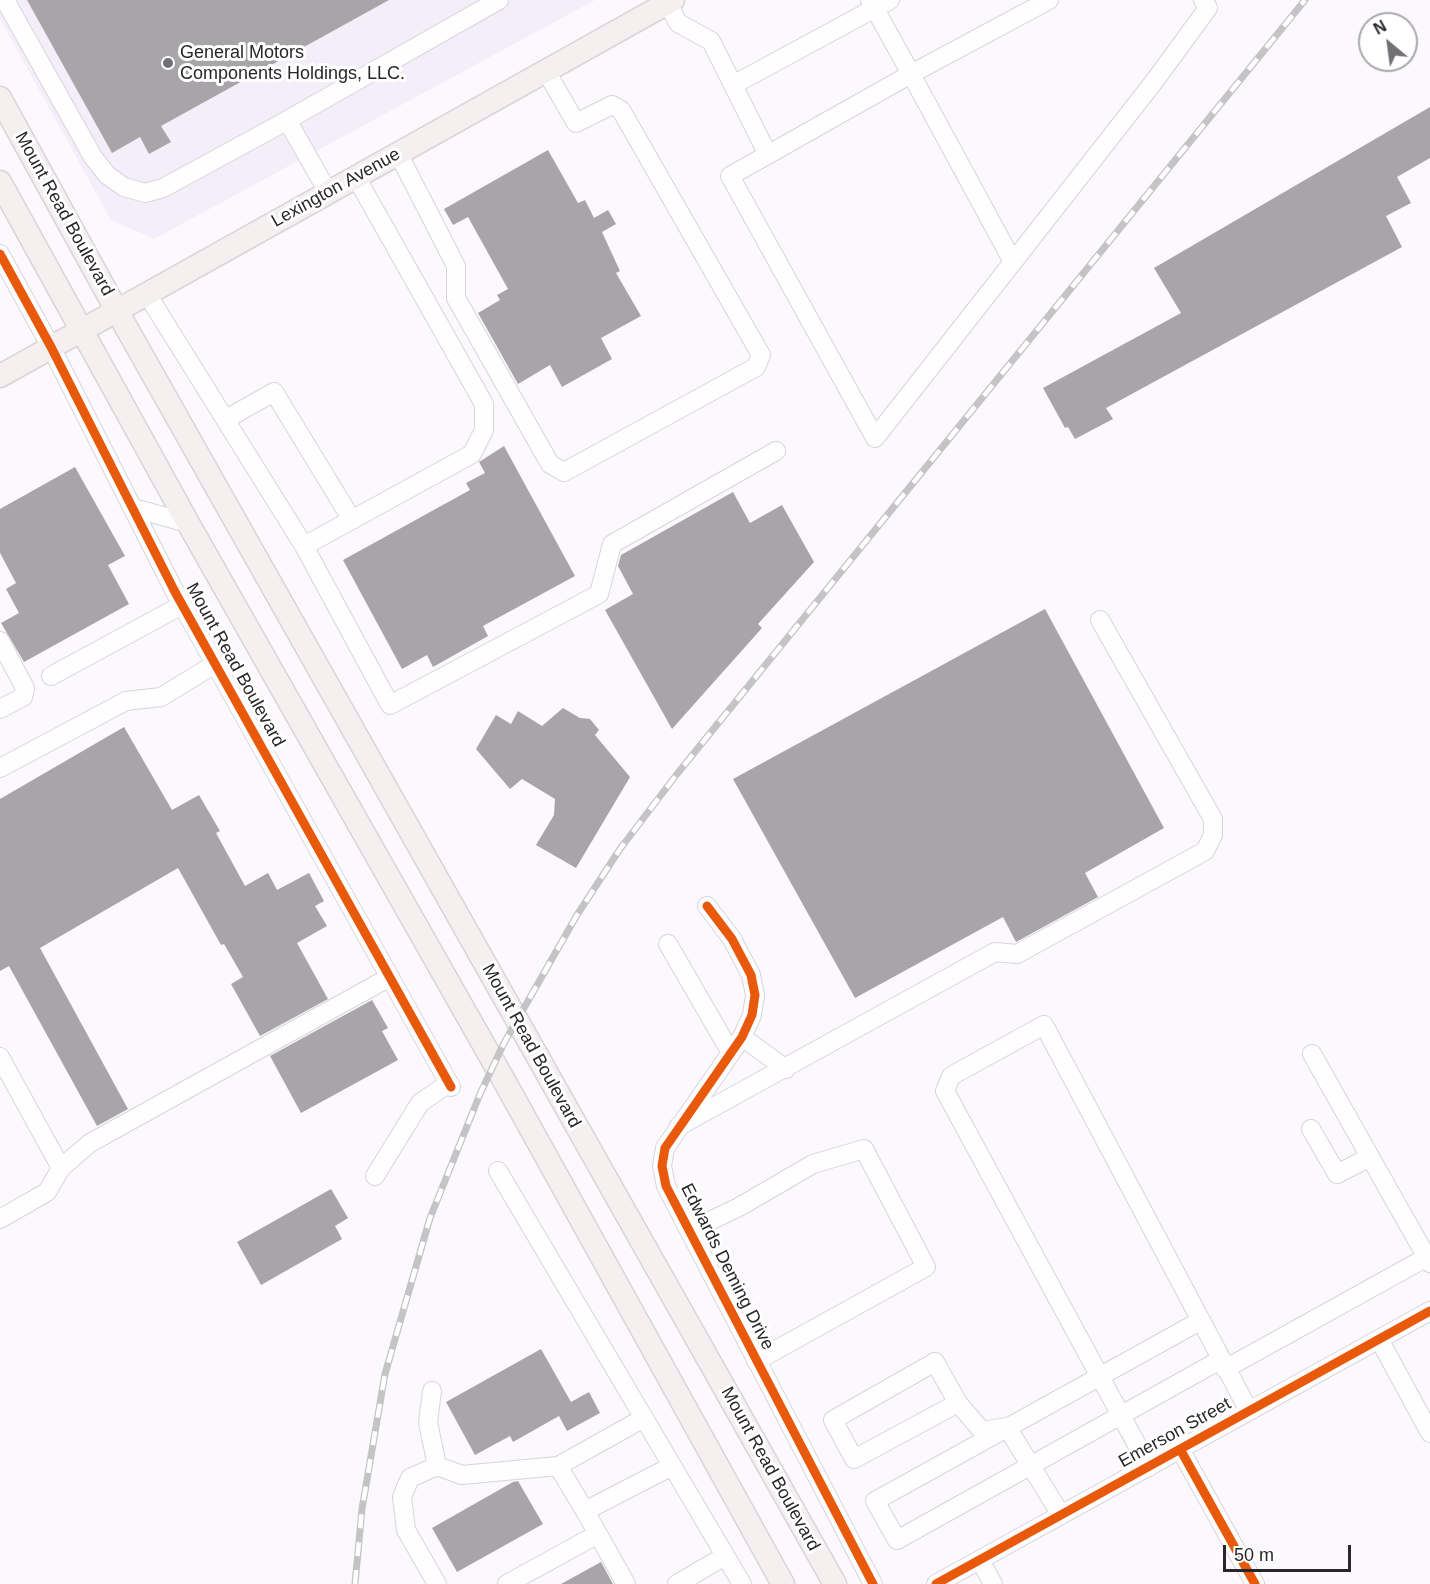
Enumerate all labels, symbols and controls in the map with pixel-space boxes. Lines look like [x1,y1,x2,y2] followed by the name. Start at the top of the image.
[1358,12,1418,72] north arrow
[1371,17,1389,38] text: N
[180,42,405,84] place label: General Motors Components Holdings, LLC.
[161,56,175,70] marker: General Motors Components Holdings, LLC.
[10,128,118,300] street label: Mount Read Boulevard
[268,144,404,232] street label: Lexington Avenue
[181,579,289,751] street label: Mount Read Boulevard
[477,960,585,1132] street label: Mount Read Boulevard
[676,1180,778,1354] street label: Edwards Deming Drive
[716,1383,824,1555] street label: Mount Read Boulevard
[1115,1393,1235,1473] street label: Emerson Street
[1226,1533,1354,1571] scale bar
[1234,1545,1274,1565] text: 50 m

